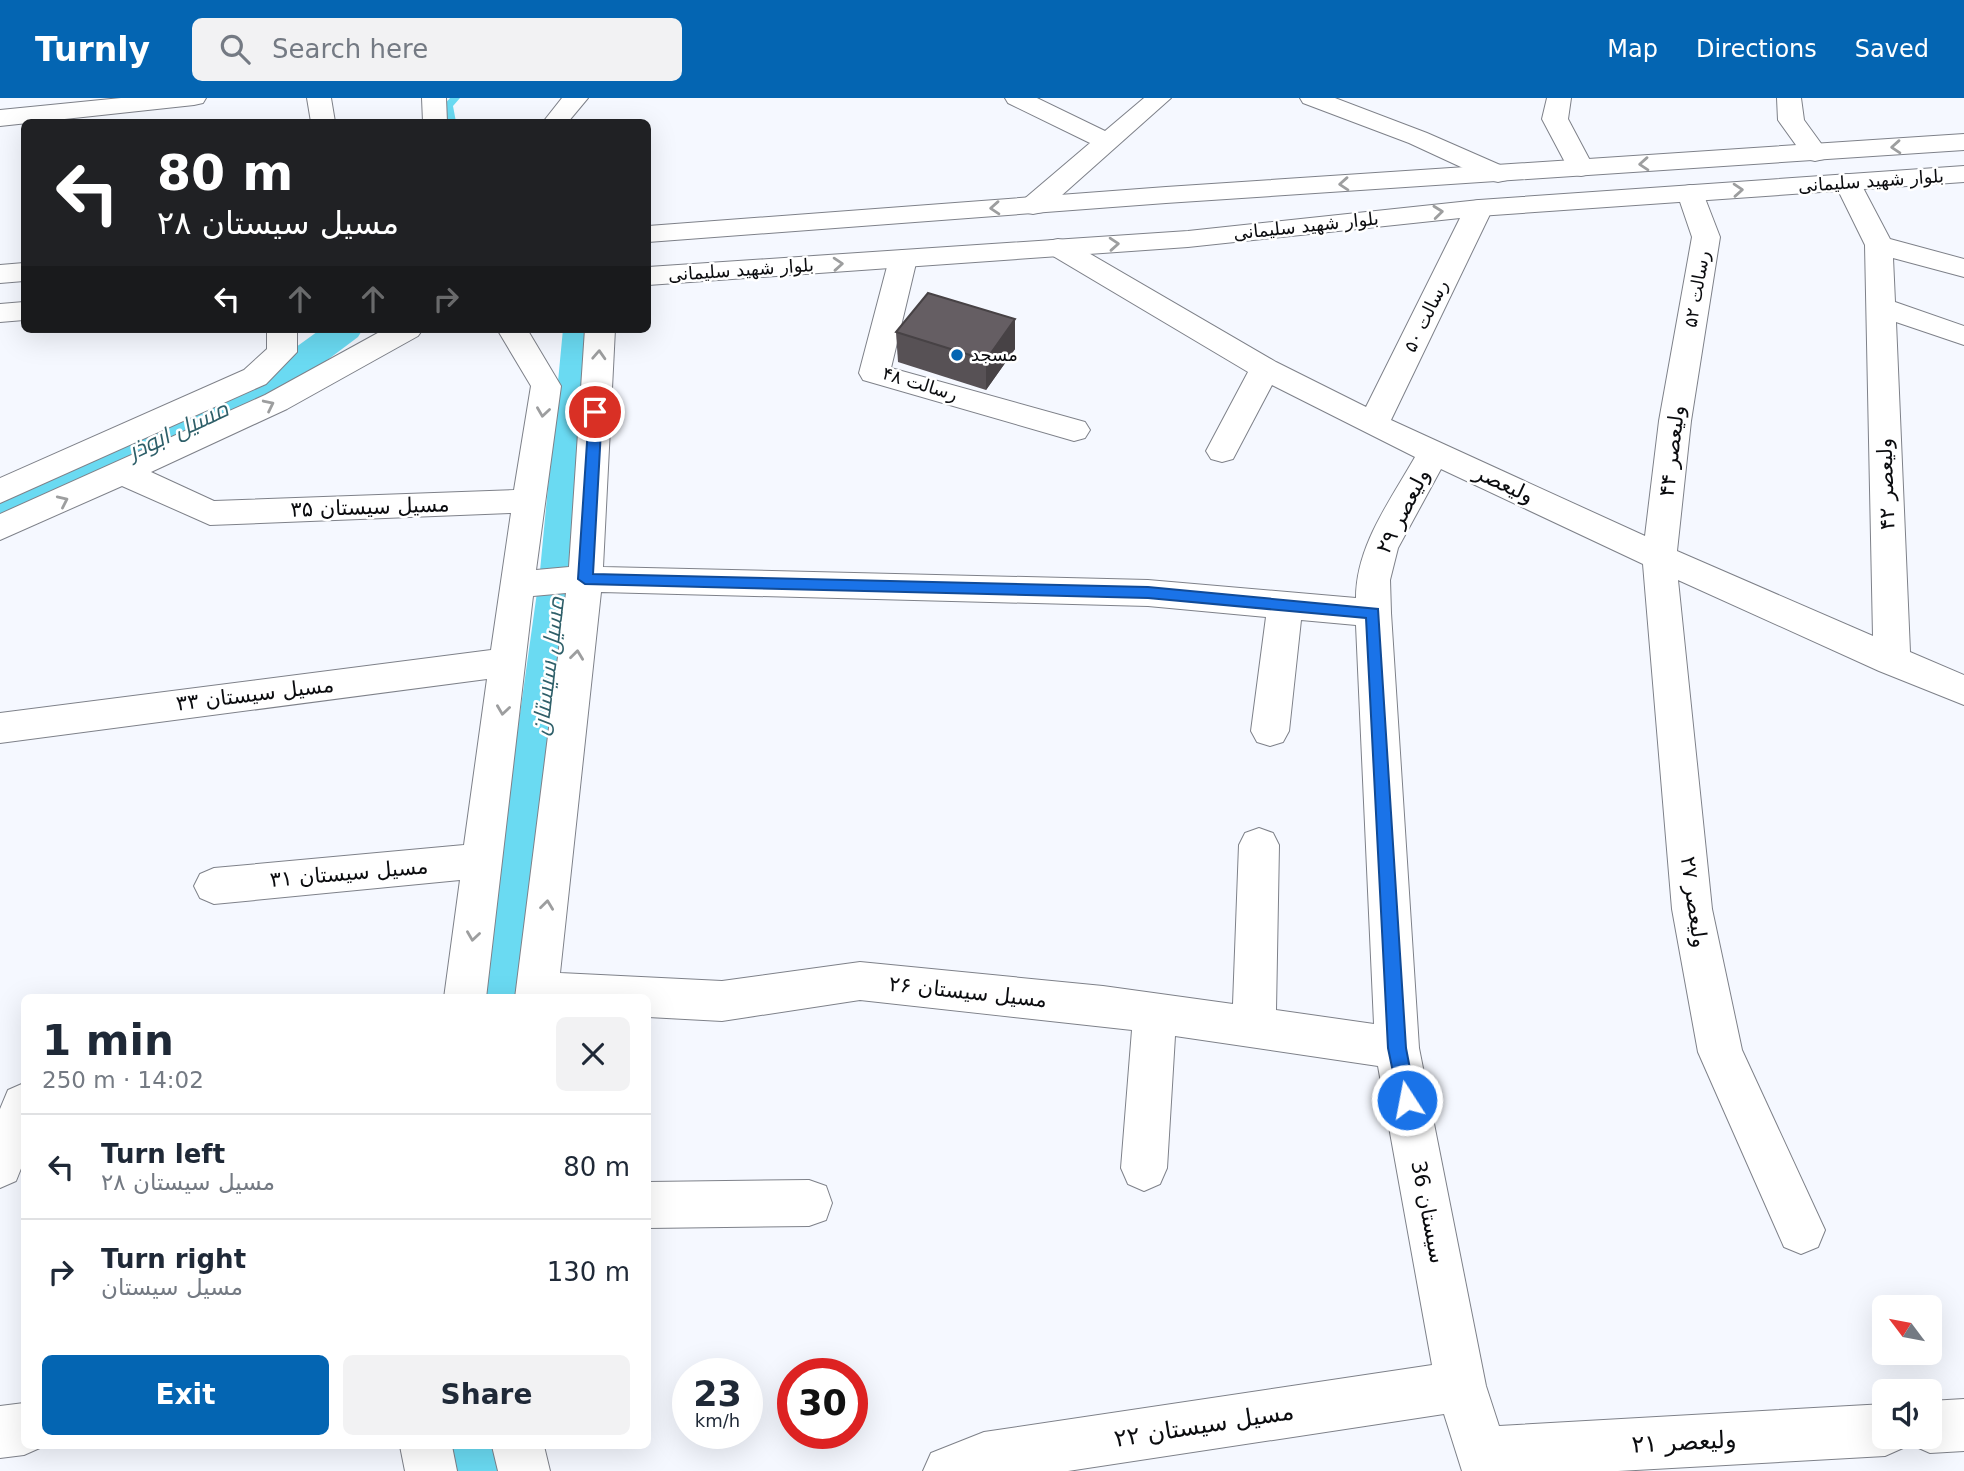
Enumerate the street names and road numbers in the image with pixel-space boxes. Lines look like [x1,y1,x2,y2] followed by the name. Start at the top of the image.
[1797,165,1945,197] street label: بلوار شهید سلیمانی
[1232,207,1380,245] street label: بلوار شهید سلیمانی
[1679,249,1714,329] street label: رسالت ۵۲
[667,254,815,286] street label: بلوار شهید سلیمانی
[1399,276,1452,355] street label: رسالت ۵۰
[880,362,960,405] street label: رسالت ۴۸
[1654,404,1690,498] street label: ولیعصر ۴۴
[1872,438,1900,530] street label: ولیعصر ۴۲
[1470,459,1538,508] street label: ولیعصر
[1371,465,1435,557] street label: ولیعصر ۲۹
[290,492,450,522] street label: مسیل سیستان ۳۵
[175,672,335,716] street label: مسیل سیستان ۳۳
[269,854,429,892] street label: مسیل سیستان ۳۱
[1676,855,1712,949] street label: ولیعصر ۲۷
[888,972,1048,1012] street label: مسیل سیستان ۲۶
[1406,1159,1450,1265] street label: سیستان 36
[1112,1397,1296,1453] street label: مسیل سیستان ۲۲
[1631,1425,1737,1459] street label: ولیعصر ۲۱

